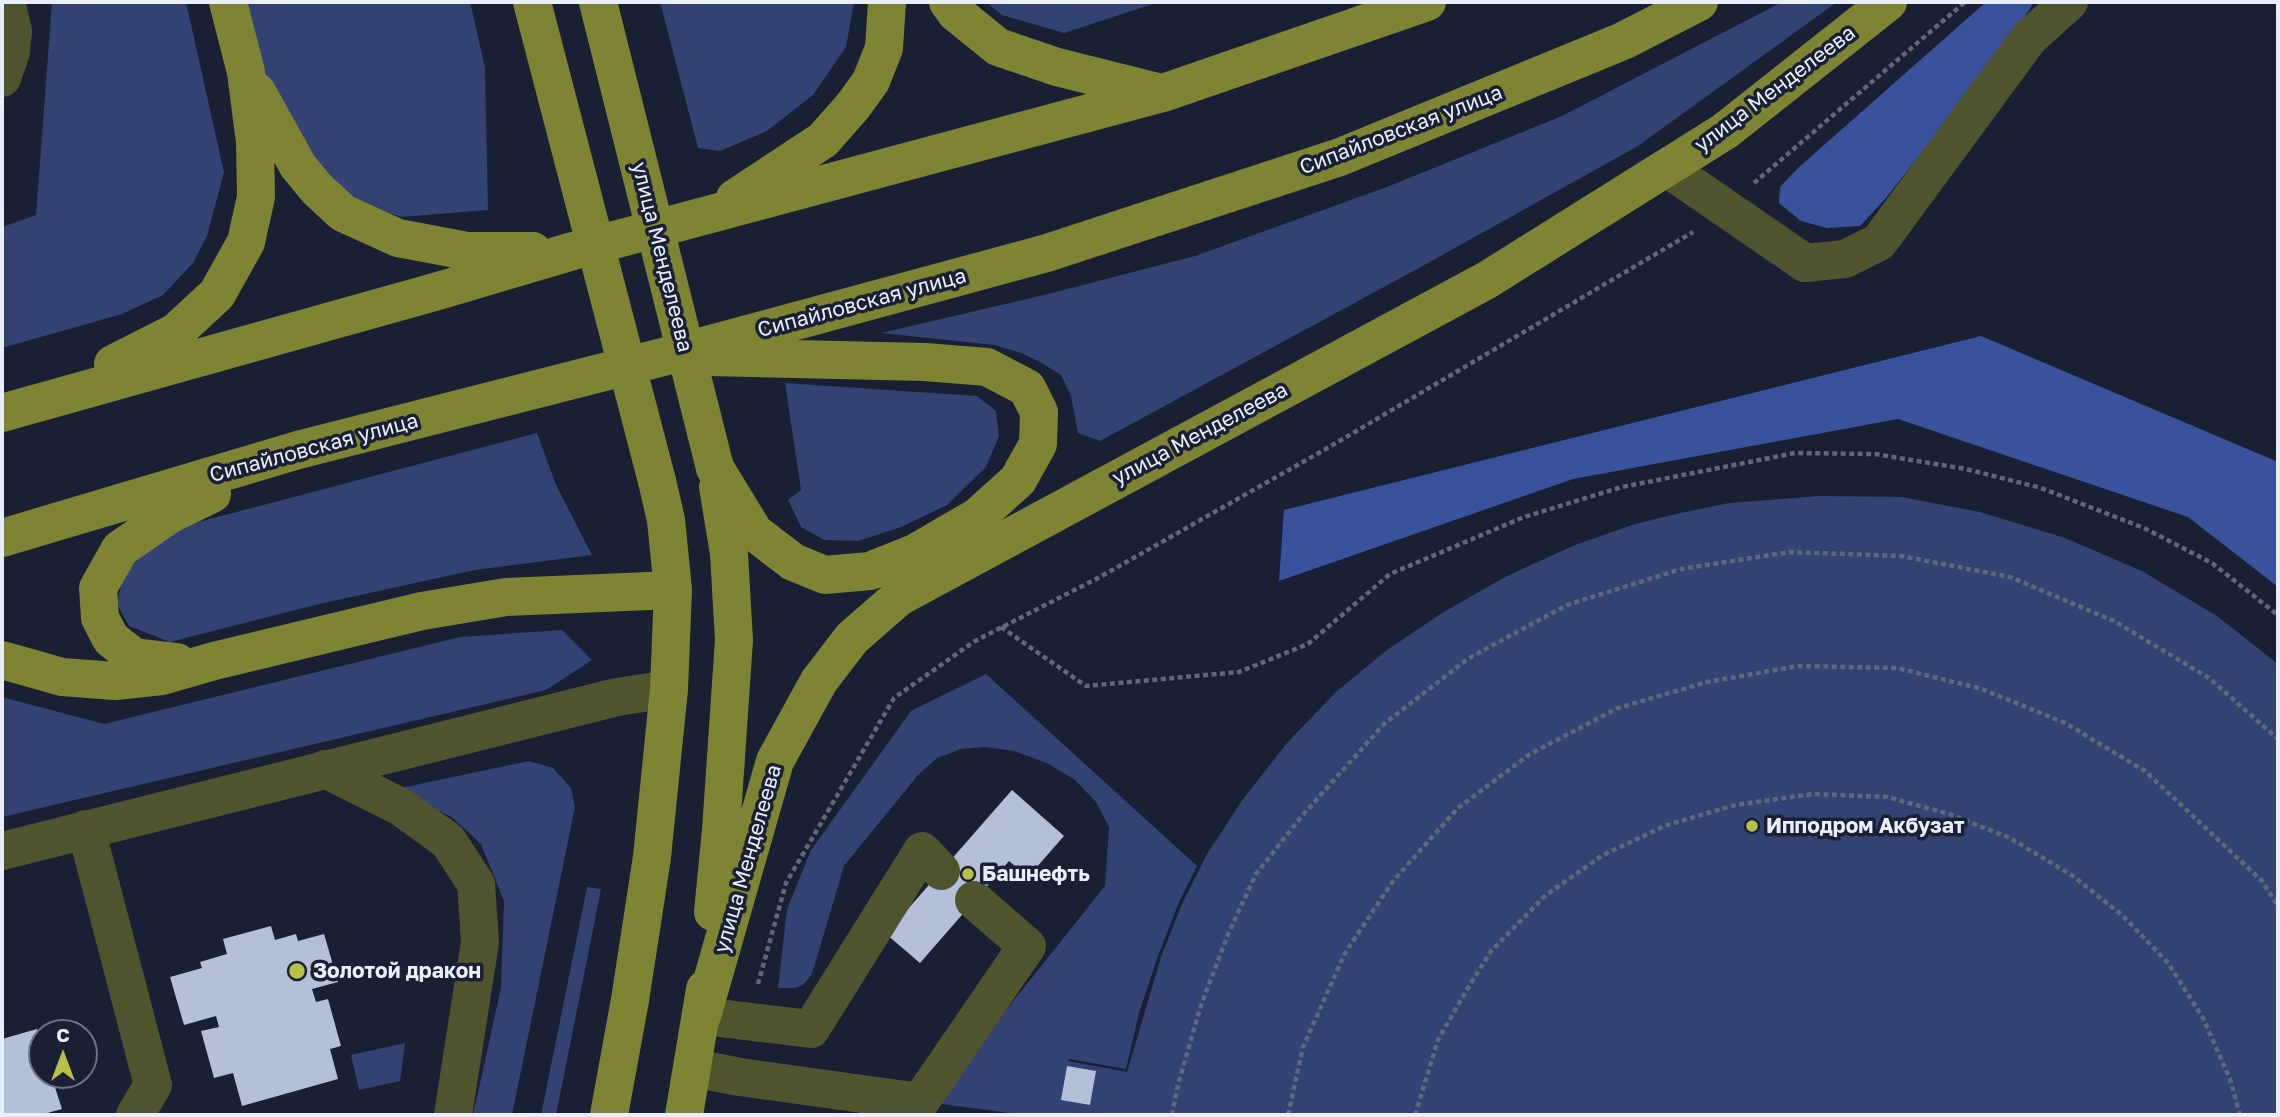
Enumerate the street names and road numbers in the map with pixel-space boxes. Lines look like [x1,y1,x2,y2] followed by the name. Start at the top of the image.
[1690,20,1860,158] street label: улица Менделеева
[1296,80,1506,180] street label: Сипайловская улица
[626,159,698,355] street label: улица Менделеева
[755,263,969,343] street label: Сипайловская улица
[1108,377,1292,491] street label: улица Менделеева
[207,408,421,488] street label: Сипайловская улица
[709,762,787,956] street label: улица Менделеева

